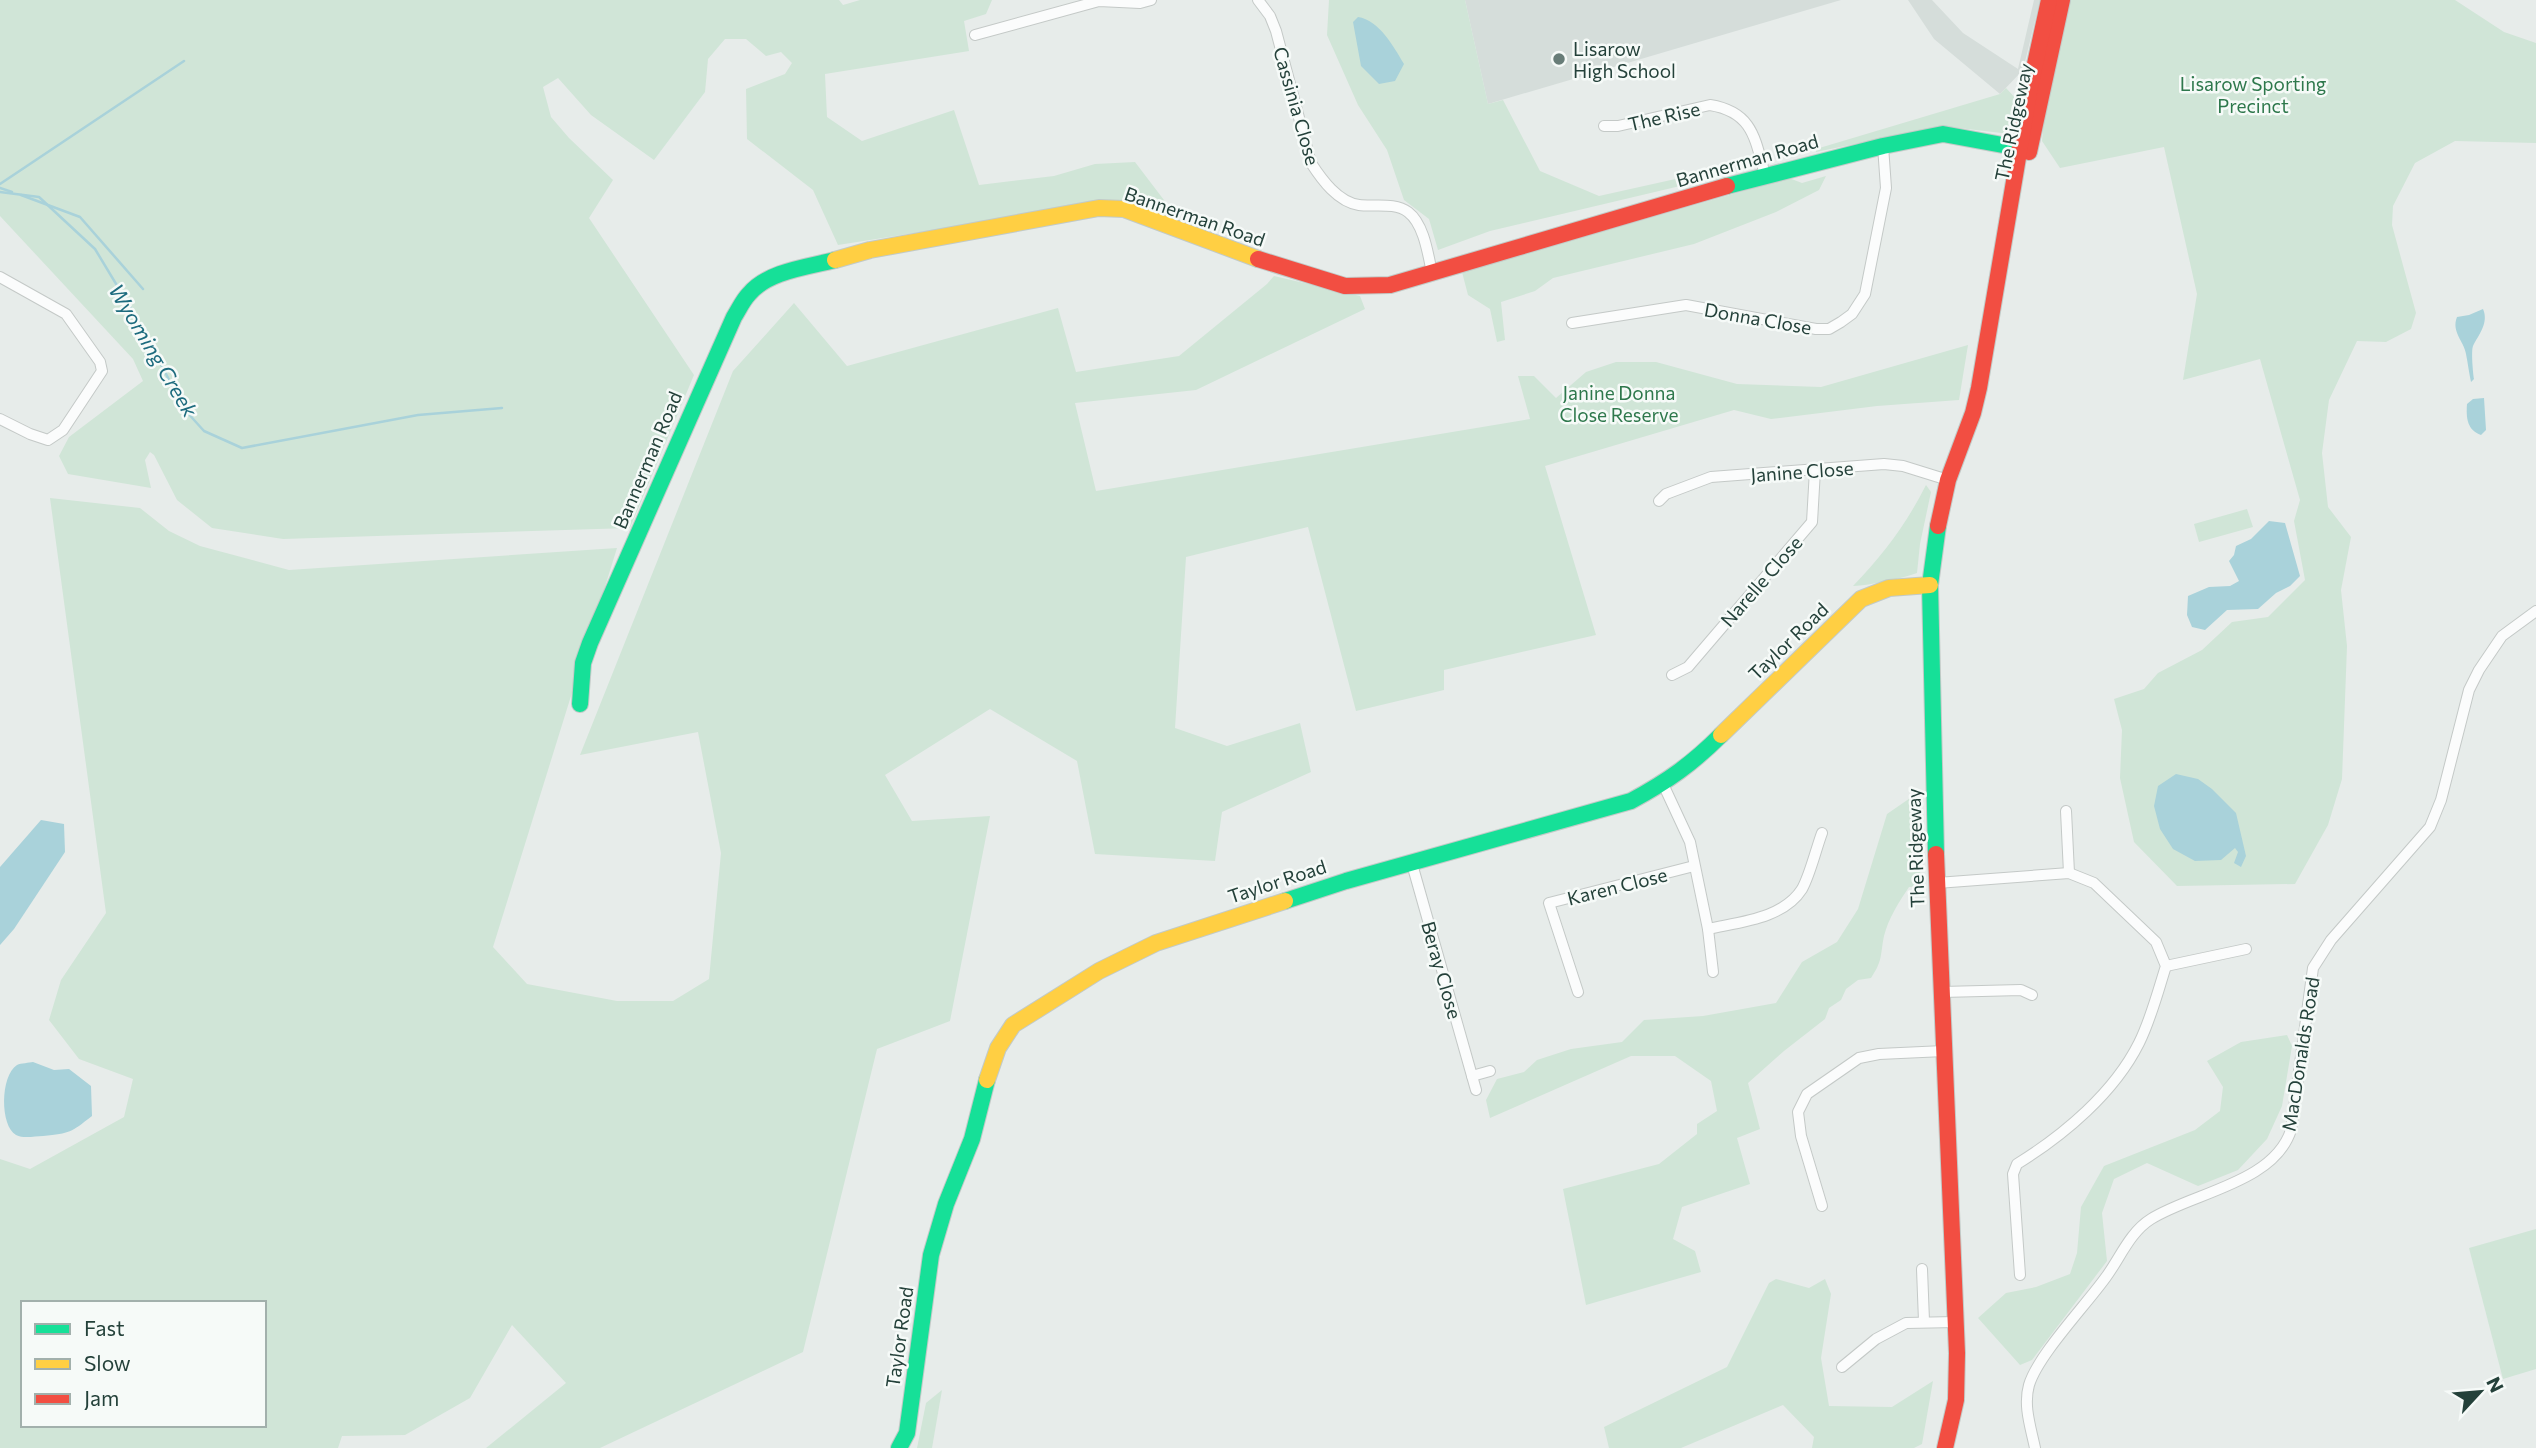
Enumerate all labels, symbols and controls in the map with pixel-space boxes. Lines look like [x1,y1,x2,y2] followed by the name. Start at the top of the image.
[1573,37,1676,82] place label: Lisarow High School
[1269,44,1325,168] street label: Cassinia Close
[1551,51,1567,67] marker: Lisarow High School
[1989,61,2037,183] street label: The Ridgeway
[2180,72,2326,117] park label: Lisarow Sporting Precinct
[1626,97,1702,135] street label: The Rise
[1673,129,1821,191] street label: Bannerman Road
[1122,181,1268,251] street label: Bannerman Road
[104,279,204,422] water label: Wyoming Creek
[1703,297,1813,339] street label: Donna Close
[1559,381,1679,426] park label: Janine Donna Close Reserve
[608,388,686,532] street label: Bannerman Road
[1750,456,1854,486] street label: Janine Close
[1715,531,1807,631] street label: Narelle Close
[1743,597,1833,685] street label: Taylor Road
[1901,788,1929,908] street label: The Ridgeway
[1225,854,1329,908] street label: Taylor Road
[1565,862,1669,910] street label: Karen Close
[1417,918,1467,1022] street label: Beray Close
[2276,975,2324,1133] street label: MacDonalds Road
[881,1285,917,1389] street label: Taylor Road
[21,1301,266,1427] legend
[84,1315,125,1340] text: Fast
[84,1350,131,1375] text: Slow
[2445,1357,2515,1427] north arrow
[2482,1373,2509,1396] text: N
[84,1385,119,1410] text: Jam

